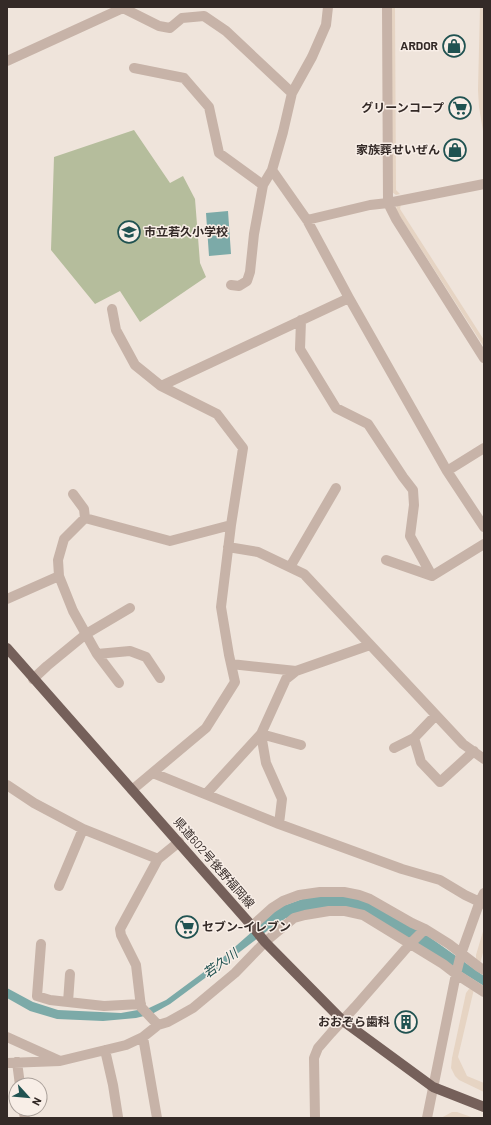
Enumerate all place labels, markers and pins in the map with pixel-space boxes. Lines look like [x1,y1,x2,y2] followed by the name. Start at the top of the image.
[441,33,467,59] shop icon: ARDOR
[400,38,438,52] place label: ARDOR
[447,95,473,121] supermarket icon: グリーンコープ
[361,100,444,114] place label: グリーンコープ
[442,137,468,163] shop icon: 家族葬せいぜん
[356,142,440,156] place label: 家族葬せいぜん
[116,219,142,245] school or university icon: 市立若久小学校
[144,224,228,238] place label: 市立若久小学校
[174,914,200,940] supermarket icon: セブン-イレブン
[202,919,291,933] place label: セブン-イレブン
[393,1009,419,1035] building icon: おおぞら歯科
[318,1014,390,1028] place label: おおぞら歯科

